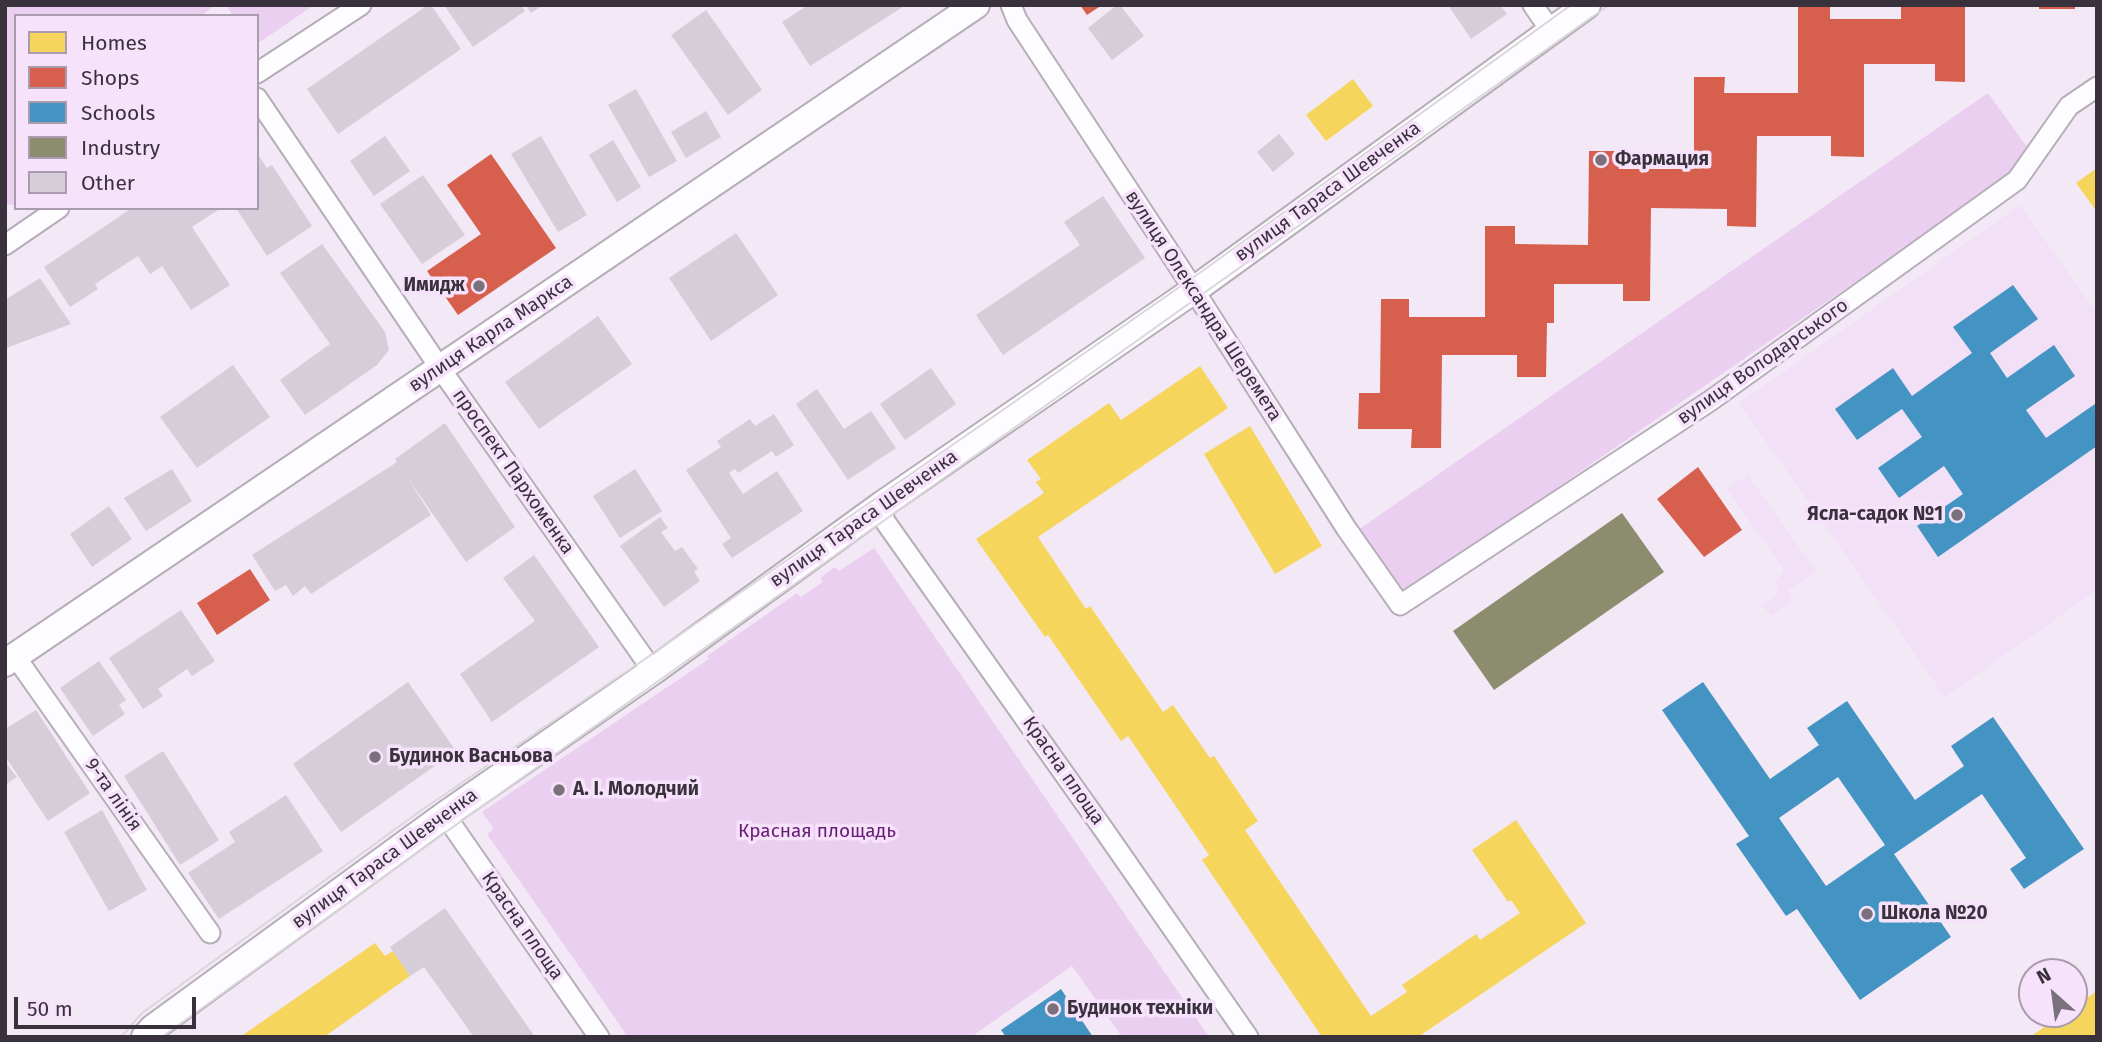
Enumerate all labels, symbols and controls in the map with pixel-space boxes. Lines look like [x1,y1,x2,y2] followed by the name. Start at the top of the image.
[14,14,259,210] legend
[81,30,147,56] text: Homes
[81,65,139,91] text: Shops
[81,100,155,126] text: Schools
[1231,117,1425,267] street label: вулиця Тараса Шевченка
[81,135,160,161] text: Industry
[1615,149,1709,171] place label: Фармация
[1593,152,1609,168] marker: Фармация
[81,170,135,196] text: Other
[1120,186,1286,426] street label: вулиця Олександра Шеремета
[405,271,577,397] street label: вулиця Карла Маркса
[403,275,465,297] place label: Имидж
[471,278,487,294] marker: Имидж
[1673,294,1853,430] street label: вулиця Володарського
[447,385,579,559] street label: проспект Пархоменка
[766,445,962,593] street label: вулиця Тараса Шевченка
[1807,504,1943,526] place label: Ясла-садок №1
[1949,507,1965,523] marker: Ясла-садок №1
[1017,712,1109,830] street label: Красна площа
[389,746,553,768] place label: Будинок Васньова
[367,749,383,765] marker: Будинок Васньова
[80,754,146,836] street label: 9-та лінія
[573,779,699,801] place label: А. І. Молодчий
[551,782,567,798] marker: А. І. Молодчий
[288,784,482,934] street label: вулиця Тараса Шевченка
[738,821,896,843] park label: Красная площадь
[476,867,568,985] street label: Красна площа
[1881,903,1988,925] place label: Школа №20
[1859,906,1875,922] marker: Школа №20
[2018,958,2088,1028] north arrow
[2033,963,2055,989] text: N
[18,982,200,1026] scale bar
[27,996,73,1022] text: 50 m
[1067,998,1213,1020] place label: Будинок техніки
[1045,1001,1061,1017] marker: Будинок техніки

